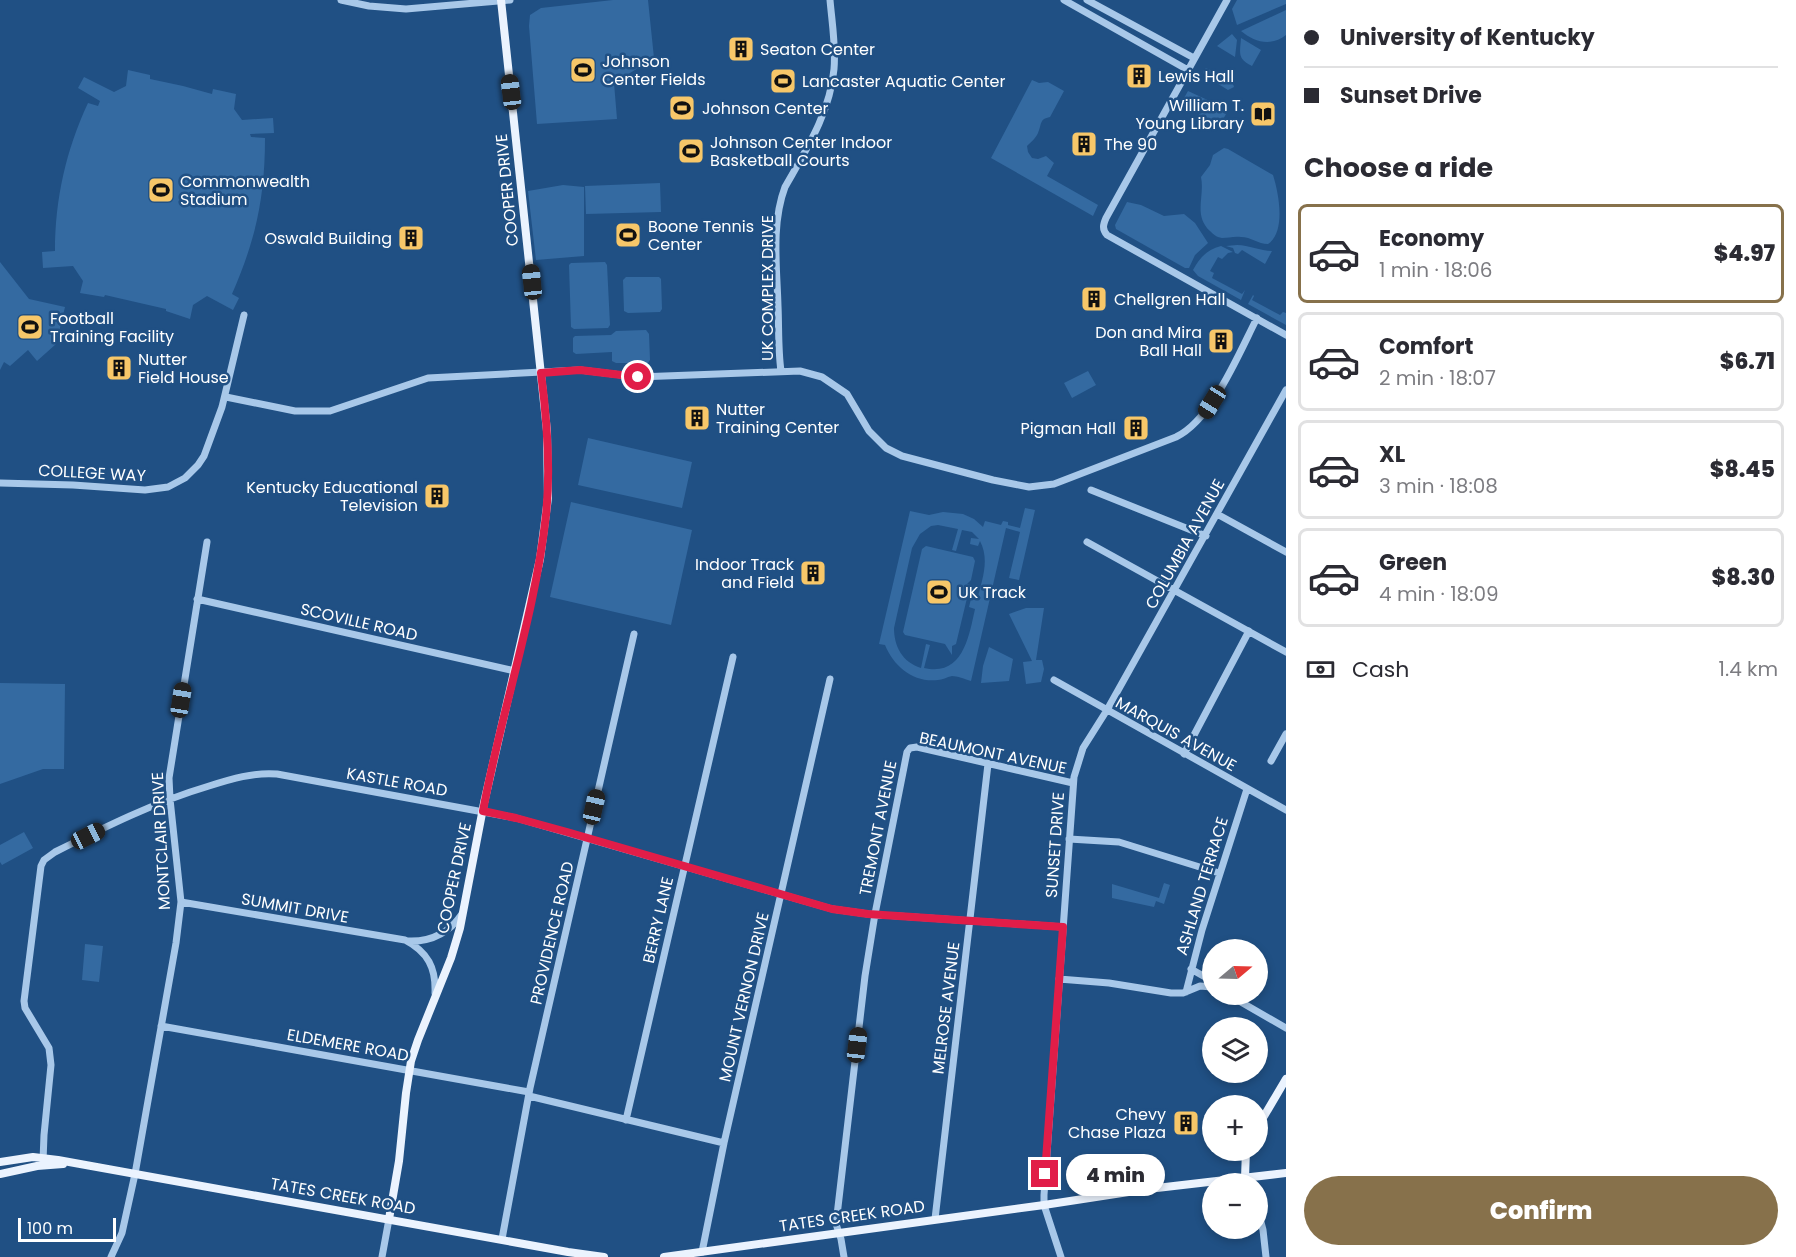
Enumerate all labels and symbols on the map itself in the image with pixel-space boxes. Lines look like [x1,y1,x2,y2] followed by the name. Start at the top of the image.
[726,34,756,64] building icon: Seaton Center
[760,38,875,61] place label: Seaton Center
[602,50,706,91] place label: Johnson Center Fields
[568,55,598,85] sports icon: Johnson Center Fields
[1124,61,1154,91] building icon: Lewis Hall
[1158,65,1234,88] place label: Lewis Hall
[768,66,798,96] sports icon: Lancaster Aquatic Center
[802,70,1005,93] place label: Lancaster Aquatic Center
[500,73,522,111] car
[667,93,697,123] sports icon: Johnson Center
[1135,94,1244,135] place label: William T. Young Library
[702,97,829,120] place label: Johnson Center
[1248,99,1278,129] library icon: William T. Young Library
[1069,129,1099,159] building icon: The 90
[710,131,892,172] place label: Johnson Center Indoor Basketball Courts
[490,133,524,247] street label: COOPER DRIVE
[1104,133,1157,156] place label: The 90
[676,136,706,166] sports icon: Johnson Center Indoor Basketball Courts
[180,170,310,211] place label: Commonwealth Stadium
[146,175,176,205] sports icon: Commonwealth Stadium
[648,215,754,256] place label: Boone Tennis Center
[756,215,779,361] street label: UK COMPLEX DRIVE
[613,220,643,250] sports icon: Boone Tennis Center
[396,223,426,253] building icon: Oswald Building
[264,227,392,250] place label: Oswald Building
[521,263,543,301] car
[1079,284,1109,314] building icon: Chellgren Hall
[1114,288,1225,311] place label: Chellgren Hall
[50,307,174,348] place label: Football Training Facility
[15,312,45,342] sports icon: Football Training Facility
[1095,321,1202,362] place label: Don and Mira Ball Hall
[1206,326,1236,356] building icon: Don and Mira Ball Hall
[138,348,229,389] place label: Nutter Field House
[104,353,134,383] building icon: Nutter Field House
[624,363,651,390] route start
[1195,382,1229,422] car
[716,398,839,439] place label: Nutter Training Center
[682,403,712,433] building icon: Nutter Training Center
[1121,413,1151,443] building icon: Pigman Hall
[1020,417,1116,440] place label: Pigman Hall
[38,459,147,487] street label: COLLEGE WAY
[1140,475,1230,613] street label: COLUMBIA AVENUE
[246,476,418,517] place label: Kentucky Educational Television
[422,481,452,511] building icon: Kentucky Educational Television
[695,553,795,594] place label: Indoor Track and Field
[798,558,828,588] building icon: Indoor Track and Field
[924,577,954,607] sports icon: UK Track
[958,581,1027,604] place label: UK Track
[298,597,420,647] street label: SCOVILLE ROAD
[169,681,193,719] car
[1111,691,1241,777] street label: MARQUIS AVENUE
[917,726,1069,780] street label: BEAUMONT AVENUE
[854,758,902,898] street label: TREMONT AVENUE
[345,762,449,802] street label: KASTLE ROAD
[146,771,176,911] street label: MONTCLAIR DRIVE
[581,787,607,827] car
[1040,791,1070,899] street label: SUNSET DRIVE
[1170,814,1234,958] street label: ASHLAND TERRACE
[68,820,108,852] car
[431,820,477,936] street label: COOPER DRIVE
[524,859,580,1007] street label: PROVIDENCE ROAD
[637,874,679,966] street label: BERRY LANE
[240,887,350,929] street label: SUMMIT DRIVE
[713,910,775,1084] street label: MOUNT VERNON DRIVE
[1202,939,1268,1005] north arrow
[926,941,966,1075] street label: MELROSE AVENUE
[285,1023,411,1067] street label: ELDEMERE ROAD
[846,1026,868,1064] car
[1068,1103,1166,1144] place label: Chevy Chase Plaza
[1171,1108,1201,1138] building icon: Chevy Chase Plaza
[1066,1153,1165,1195] callout: 4 min
[1031,1160,1058,1187] route end
[269,1172,417,1220] street label: TATES CREEK ROAD
[778,1194,926,1238] street label: TATES CREEK ROAD
[18,1215,116,1242] scale bar

